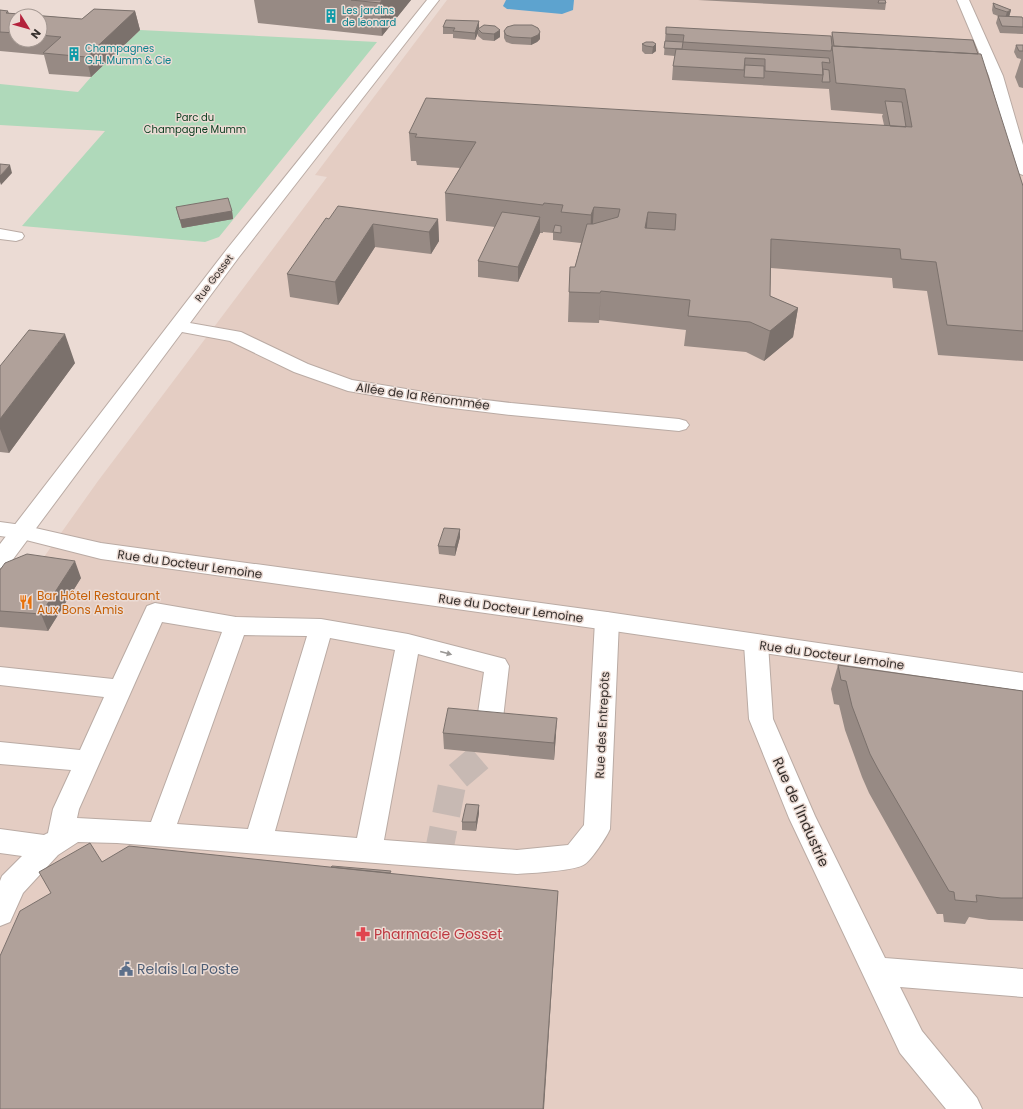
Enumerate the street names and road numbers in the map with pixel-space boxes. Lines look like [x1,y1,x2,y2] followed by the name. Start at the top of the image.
[191,251,237,305] street label: Rue Gosset
[355,378,491,414] street label: Allée de la Rénommée
[117,545,263,583] street label: Rue du Docteur Lemoine
[438,589,584,627] street label: Rue du Docteur Lemoine
[759,636,905,674] street label: Rue du Docteur Lemoine
[591,671,613,779] street label: Rue des Entrepôts
[768,754,834,870] street label: Rue de l'Industrie

